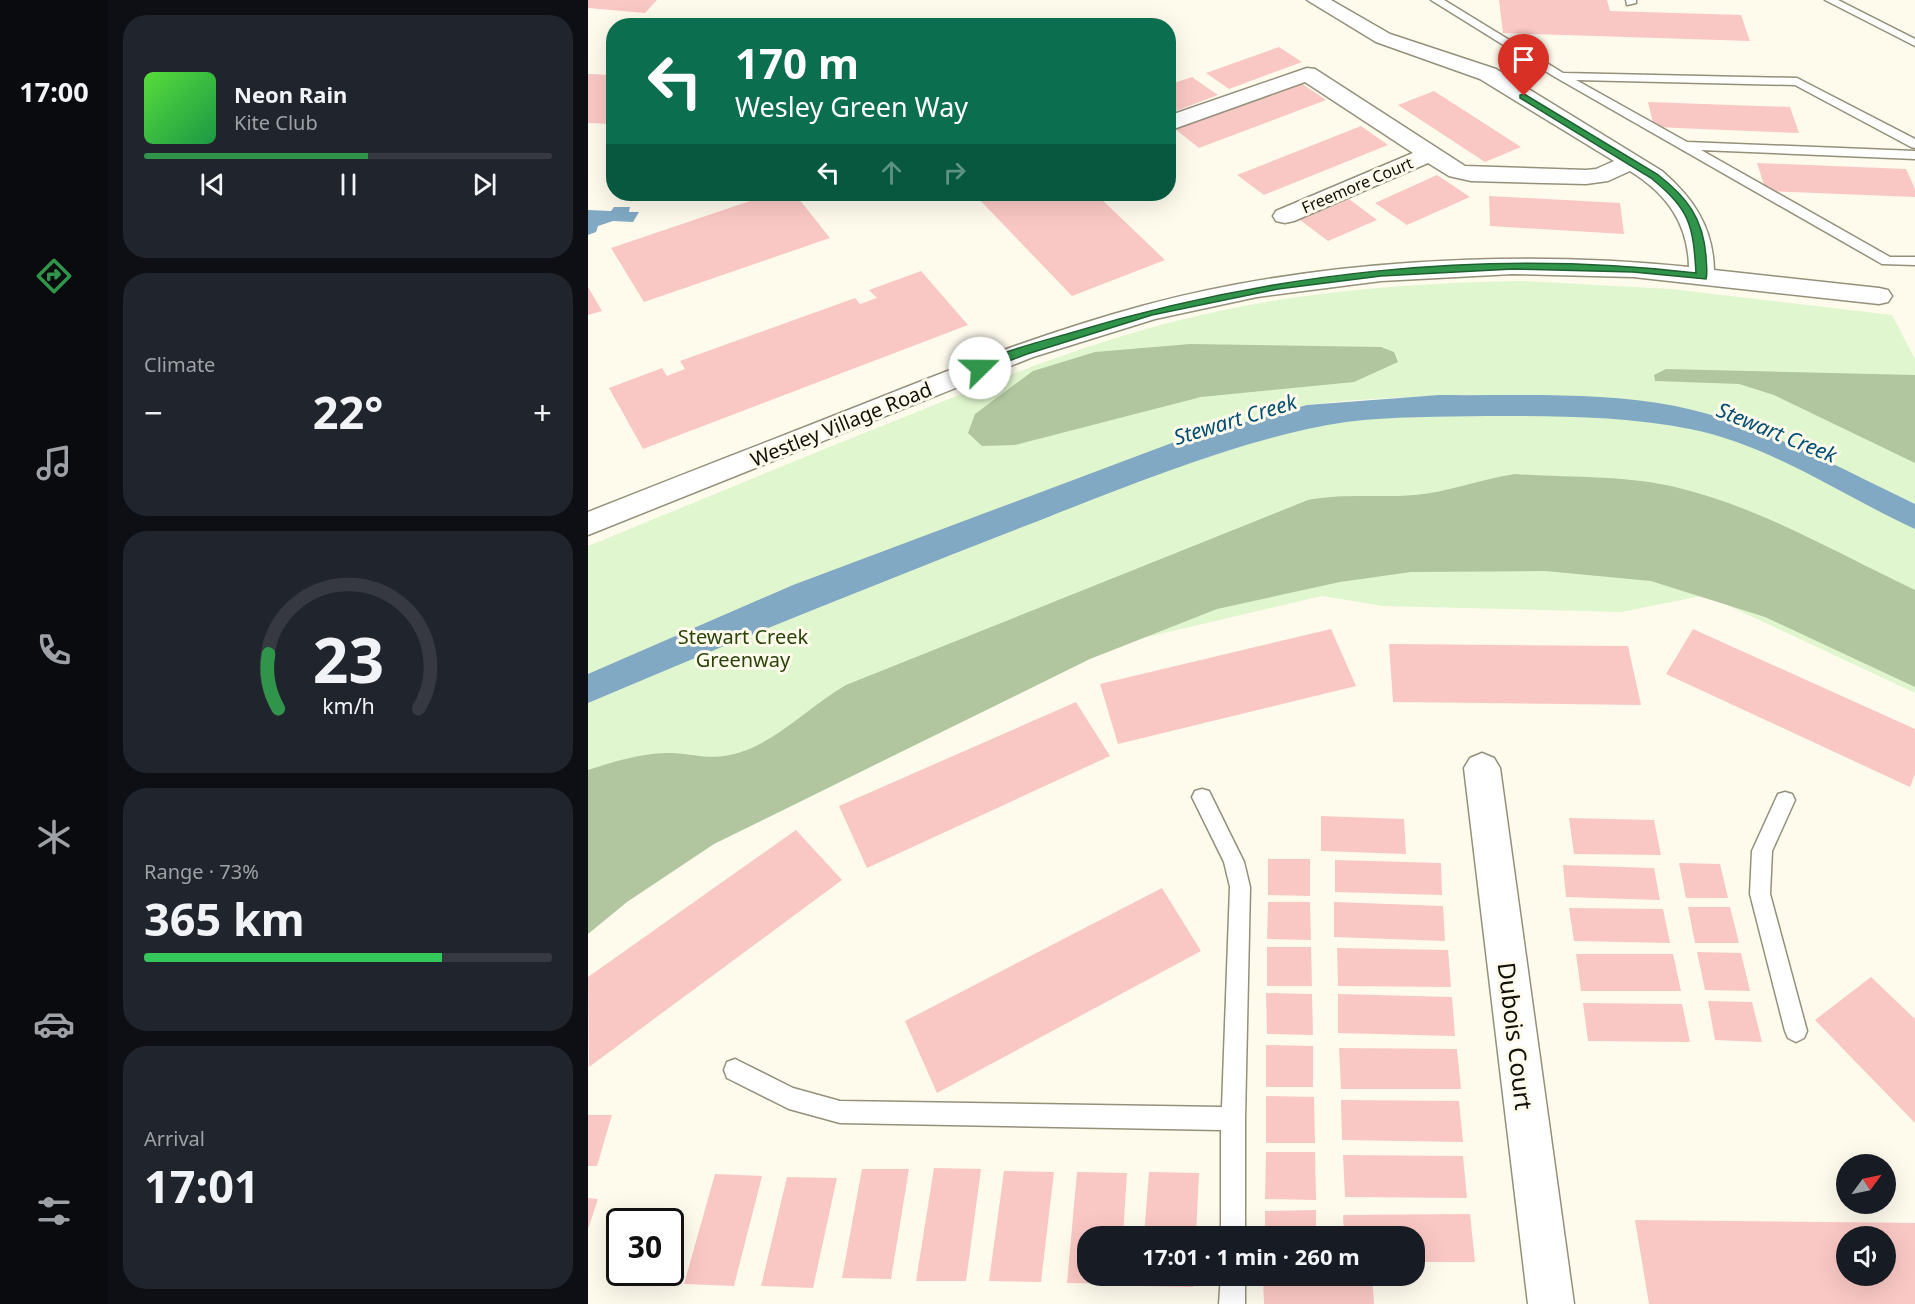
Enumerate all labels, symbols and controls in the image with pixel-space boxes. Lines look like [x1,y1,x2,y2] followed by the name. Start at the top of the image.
[735,34,859,91] text: 170 m
[1498,34,1549,96] pin
[636,42,714,120] icon: left
[1507,43,1540,76] icon: arrive
[19,73,89,110] text: 17:00
[234,79,347,109] text: Neon Rain
[735,88,968,125] text: Wesley Green Way
[234,109,318,136] text: Kite Club
[1298,152,1416,218] street label: Freemore Court
[812,156,845,189] icon: left
[875,156,908,189] icon: ahead
[938,156,971,189] icon: right
[196,168,229,201] icon: previous
[332,168,365,201] icon: pause
[468,168,501,201] icon: next
[33,255,75,297] icon: directions
[948,336,1012,400] position arrow
[144,351,215,378] text: Climate
[746,375,936,473] street label: Westley Village Road
[313,381,383,442] text: 22°
[1170,387,1301,451] water label: Stewart Creek
[144,390,163,435] text: −
[533,390,552,435] text: +
[1713,395,1843,469] water label: Stewart Creek
[33,442,75,484] icon: music
[312,616,384,701] text: 23
[678,623,809,673] park label: Stewart Creek Greenway
[33,629,75,671] icon: phone
[322,691,374,720] text: km/h
[33,816,75,858] icon: climate
[144,858,259,885] text: Range · 73%
[144,888,305,949] text: 365 km
[1491,960,1541,1112] street label: Dubois Court
[33,1003,75,1045] icon: car
[144,1125,205,1152] text: Arrival
[1836,1154,1896,1214] north arrow
[1836,1154,1896,1286] map controls
[144,1155,260,1216] text: 17:01
[33,1190,75,1232] icon: filters
[606,1208,684,1286] speed limit sign: 30
[1836,1226,1896,1286] button: sound
[1142,1241,1360,1271] text: 17:01 · 1 min · 260 m

